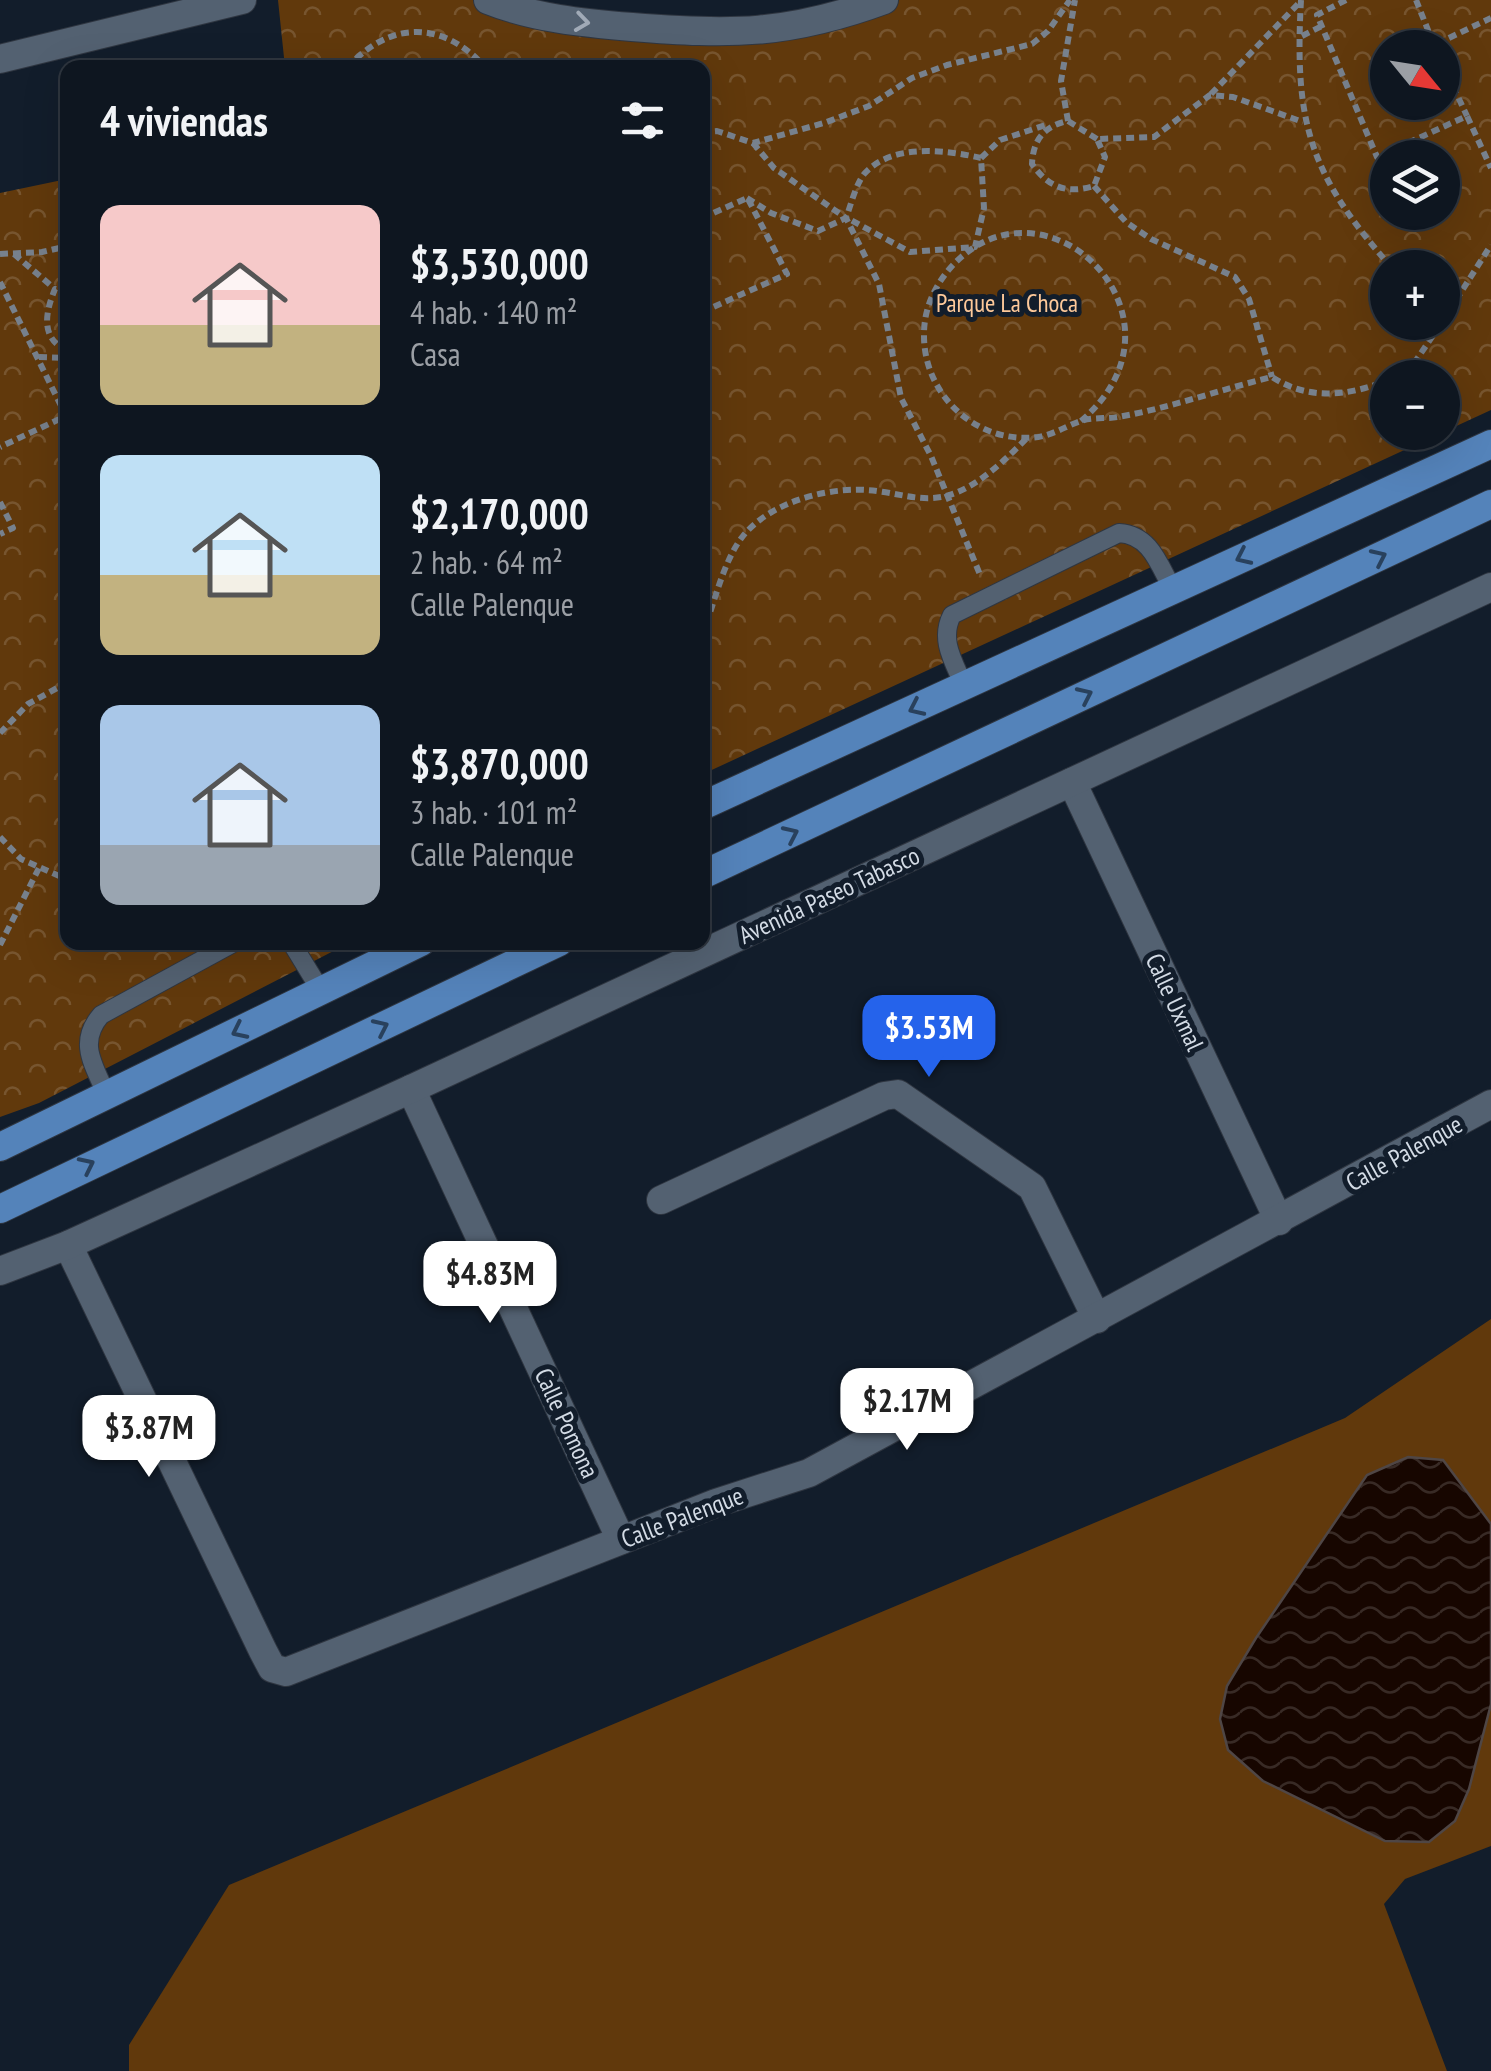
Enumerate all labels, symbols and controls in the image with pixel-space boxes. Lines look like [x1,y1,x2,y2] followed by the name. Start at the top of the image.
[574,11,590,32] one-way arrow
[1370,30,1460,120] north arrow
[1370,30,1460,450] map controls
[100,93,268,148] text: 4 viviendas
[615,93,670,148] icon: filters
[1370,140,1460,230] button: layers
[410,236,589,291] text: $3,530,000
[180,245,300,365] icon: home
[1370,250,1460,340] button: +
[936,287,1078,319] park label: Parque La Choca
[410,291,577,333] text: 4 hab. · 140 m²
[410,333,461,375] text: Casa
[1370,360,1460,450] button: −
[410,486,589,541] text: $2,170,000
[180,495,300,615] icon: home
[410,541,563,583] text: 2 hab. · 64 m²
[1235,545,1253,565] one-way arrow
[1369,549,1387,569] one-way arrow
[410,583,574,625] text: Calle Palenque
[1075,688,1093,708] one-way arrow
[908,696,926,716] one-way arrow
[410,736,589,791] text: $3,870,000
[180,745,300,865] icon: home
[410,791,577,833] text: 3 hab. · 101 m²
[781,826,799,846] one-way arrow
[410,833,574,875] text: Calle Palenque
[733,839,925,951] street label: Avenida Paseo Tabasco
[1139,948,1212,1056] street label: Calle Uxmal
[848,995,1010,1080] pin: $3.53M
[884,1006,974,1048] text: $3.53M
[231,1019,249,1039] one-way arrow
[371,1019,389,1039] one-way arrow
[1340,1108,1468,1198] street label: Calle Palenque
[77,1158,95,1178] one-way arrow
[409,1241,571,1326] pin: $4.83M
[445,1252,535,1294] text: $4.83M
[528,1363,606,1483] street label: Calle Pomona
[826,1368,988,1453] pin: $2.17M
[862,1379,952,1421] text: $2.17M
[68,1395,230,1480] pin: $3.87M
[104,1406,194,1448] text: $3.87M
[616,1479,748,1555] street label: Calle Palenque

